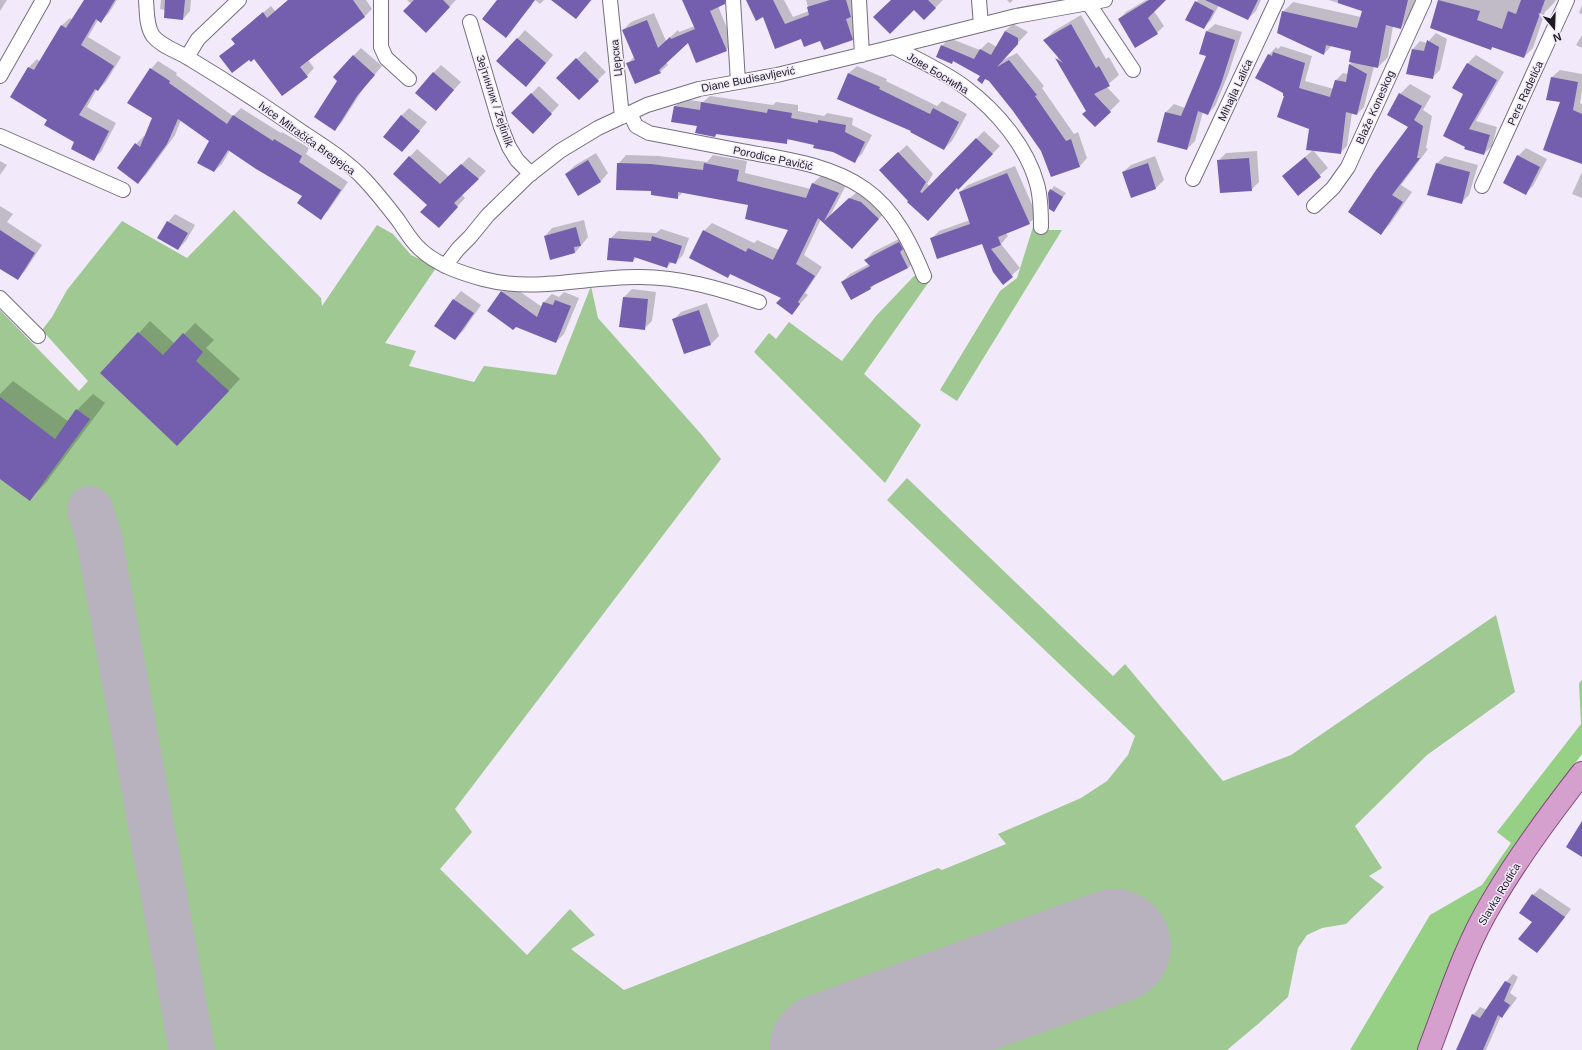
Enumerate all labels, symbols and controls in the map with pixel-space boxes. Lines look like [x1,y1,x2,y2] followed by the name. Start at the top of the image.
[1534,8,1574,48] north arrow
[1551,30,1563,44] text: N
[608,38,624,77] street label: Церска
[905,50,972,97] street label: Јове Боснића
[474,53,516,149] street label: Зејтинлик / Zejtinlik
[1215,56,1255,123] street label: Mihajla Lalića
[1505,58,1546,127] street label: Pere Radetića
[700,64,796,94] street label: Diane Budisavljević
[1353,68,1397,146] street label: Blaže Koneskog
[256,99,358,178] street label: Ivice Mitračića Bregejca
[732,144,814,172] street label: Porodice Pavičić
[1476,860,1523,927] street label: Slavka Rodića

